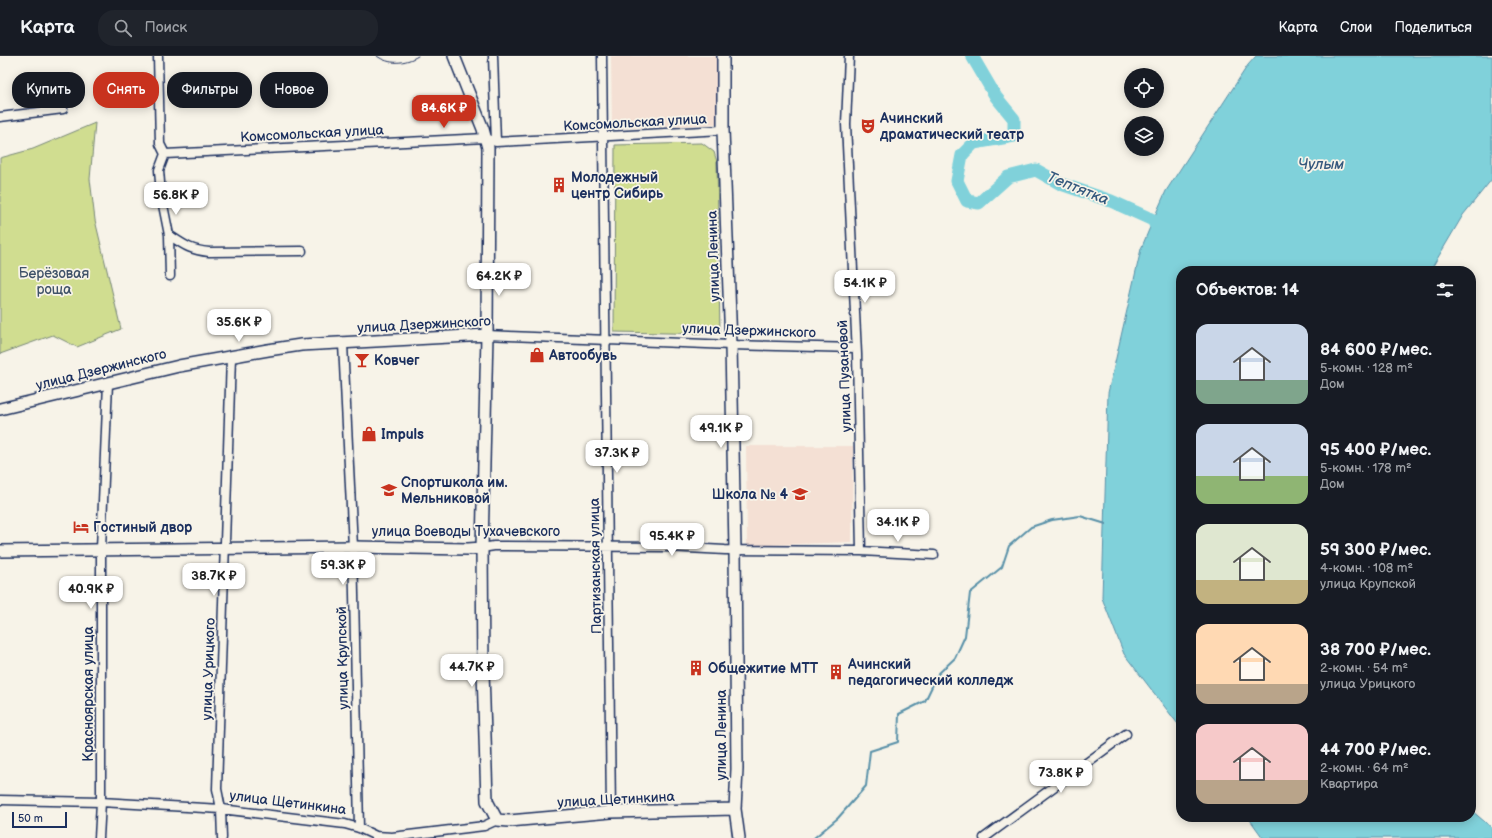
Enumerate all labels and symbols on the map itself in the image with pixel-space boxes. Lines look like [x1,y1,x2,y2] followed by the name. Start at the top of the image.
[407,95,481,129] pin: 84.6K ₽
[563,110,708,135] street label: Комсомольская улица
[879,110,1025,143] place label: Ачинский драматический театр
[859,117,877,135] theatre icon: Ачинский драматический театр
[240,121,385,146] street label: Комсомольская улица
[1298,155,1344,174] water label: Чулым
[1044,168,1112,209] water label: Тептятка
[571,169,664,202] place label: Молодежный центр Сибирь
[550,176,568,194] building icon: Молодежный центр Сибирь
[139,182,213,216] pin: 56.8K ₽
[703,209,724,302] street label: улица Ленина
[462,263,536,297] pin: 64.2K ₽
[19,265,89,298] park label: Берёзовая роща
[828,270,902,304] pin: 54.1K ₽
[202,309,276,343] pin: 35.6K ₽
[357,313,491,336] street label: улица Дзержинского
[682,320,816,341] street label: улица Дзержинского
[834,320,855,432] street label: улица Пузановой
[34,345,168,394] street label: улица Дзержинского
[528,346,546,364] shop icon: Автообувь
[548,347,618,364] place label: Автообувь
[353,351,371,369] bar icon: Ковчег
[374,352,420,369] place label: Ковчег
[684,415,758,449] pin: 49.1K ₽
[360,425,378,443] shop icon: Impuls
[381,426,424,443] place label: Impuls
[580,440,654,474] pin: 37.3K ₽
[401,474,508,507] place label: Спортшкола им. Мельниковой
[380,481,398,499] school or university icon: Спортшкола им. Мельниковой
[791,485,809,503] school or university icon: Школа № 4
[712,486,789,503] place label: Школа № 4
[586,497,605,634] street label: Партизанская улица
[861,509,935,543] pin: 34.1K ₽
[72,518,90,536] hotel icon: Гостиный двор
[93,519,193,536] place label: Гостиный двор
[372,523,560,540] street label: улица Воеводы Тухачевского
[635,523,709,557] pin: 95.4K ₽
[306,552,380,586] pin: 59.3K ₽
[177,563,251,597] pin: 38.7K ₽
[54,576,128,610] pin: 40.9K ₽
[333,606,352,710] street label: улица Крупской
[198,617,219,721] street label: улица Урицкого
[80,625,97,762] street label: Красноярская улица
[435,654,509,688] pin: 44.7K ₽
[847,656,1013,689] place label: Ачинский педагогический колледж
[687,659,705,677] building icon: Общежитие МТТ
[708,660,819,677] place label: Общежитие МТТ
[827,663,845,681] building icon: Ачинский педагогический колледж
[713,689,730,781] street label: улица Ленина
[1024,760,1098,794] pin: 73.8K ₽
[228,787,348,818] street label: улица Щетинкина
[557,788,676,811] street label: улица Щетинкина
[12,810,67,829] scale bar

